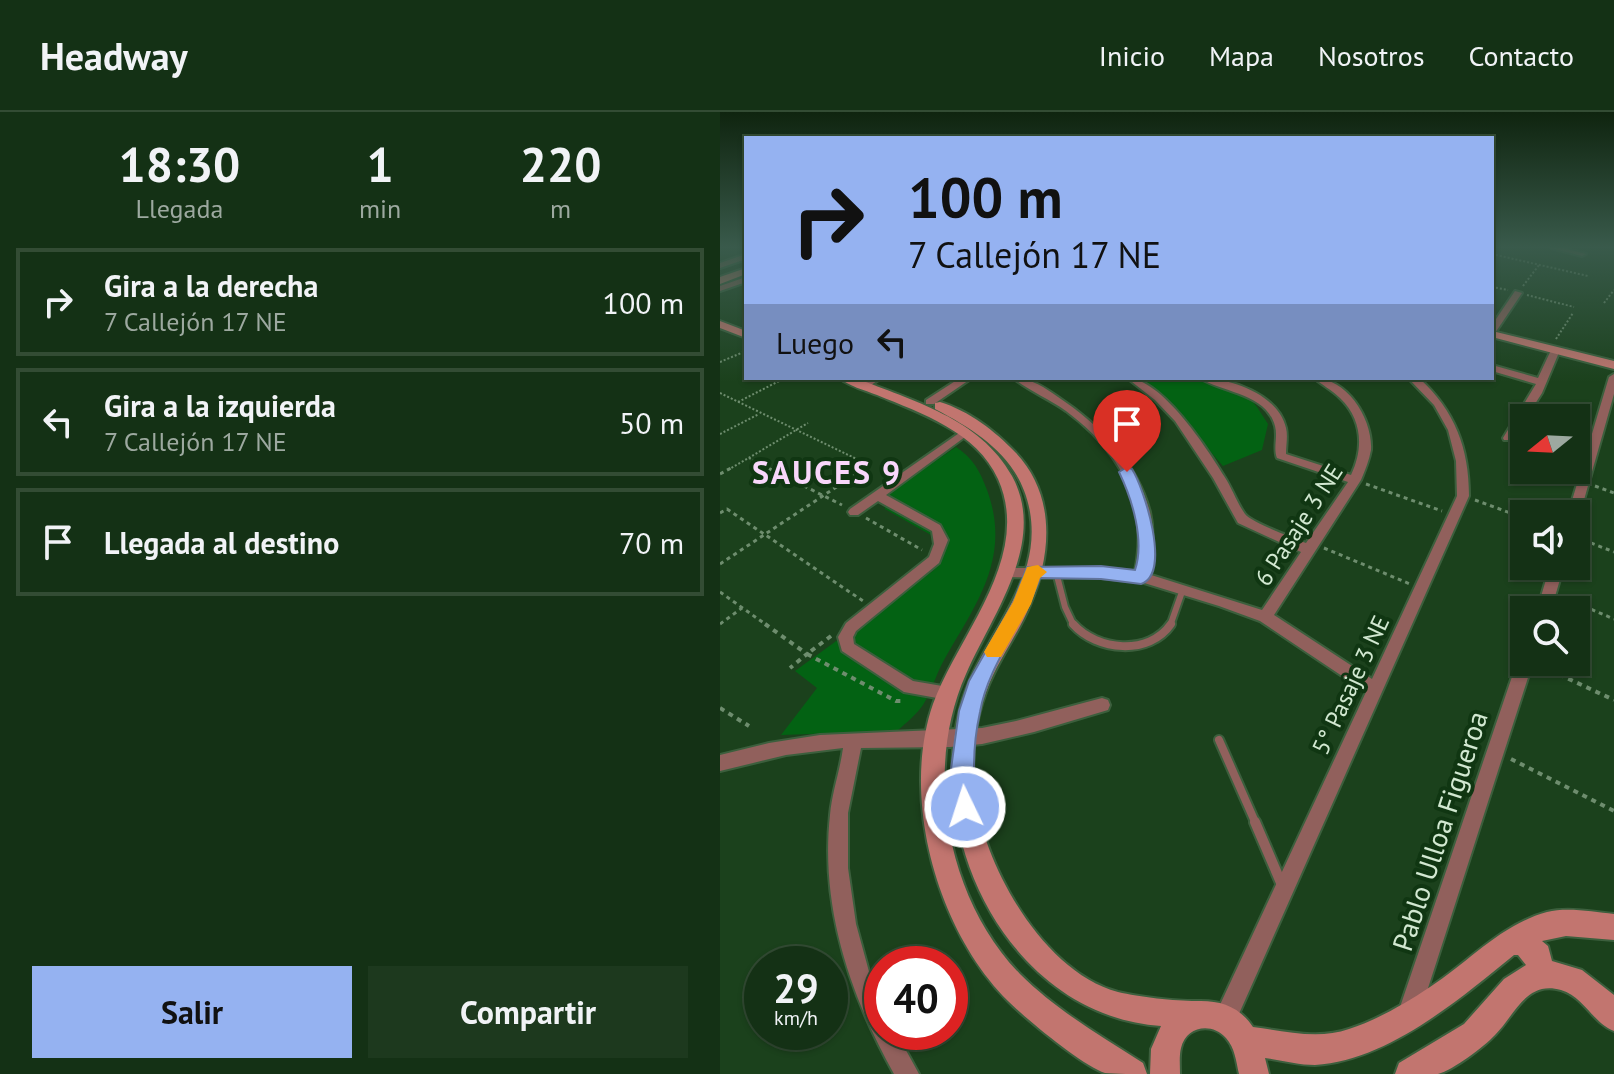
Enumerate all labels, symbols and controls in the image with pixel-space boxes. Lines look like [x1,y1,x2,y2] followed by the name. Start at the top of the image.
[40,31,188,80] text: Headway
[1099,37,1165,74] text: Inicio
[1209,37,1274,74] text: Mapa
[1318,37,1424,74] text: Nosotros
[1468,37,1574,74] text: Contacto
[119,133,240,195] text: 18:30
[366,133,394,195] text: 1
[520,133,601,195] text: 220
[908,161,1063,233] text: 100 m
[776,168,880,272] icon: right
[136,192,223,225] text: Llegada
[359,192,401,225] text: min
[550,192,571,225] text: m
[908,231,1161,278] text: 7 Callejón 17 NE
[104,266,318,305] text: Gira a la derecha
[36,280,80,324] icon: right
[603,283,684,322] text: 100 m
[104,305,287,338] text: 7 Callejón 17 NE
[870,320,914,364] icon: left
[776,323,854,362] text: Luego
[104,386,336,425] text: Gira a la izquierda
[1093,390,1161,472] pin
[36,400,80,444] icon: left
[1105,402,1149,446] icon: arrive
[619,403,684,442] text: 50 m
[1510,404,1590,484] north arrow
[1510,404,1590,676] map controls
[104,425,287,458] text: 7 Callejón 17 NE
[752,451,902,493] district label: SAUCES 9
[1248,458,1350,592] street label: 6 Pasaje 3 NE
[1510,500,1590,580] button: sound
[36,520,80,564] icon: arrive
[104,523,339,562] text: Llegada al destino
[619,523,684,562] text: 70 m
[1510,596,1590,676] button: search
[1305,610,1396,759] street label: 5° Pasaje 3 NE
[1383,706,1496,955] street label: Pablo Ulloa Figueroa
[923,765,1007,849] position arrow
[864,946,968,1050] speed limit sign: 40
[773,962,819,1014] text: 29
[32,966,352,1058] button: Salir
[368,966,688,1058] button: Compartir
[774,1005,818,1031] text: km/h

